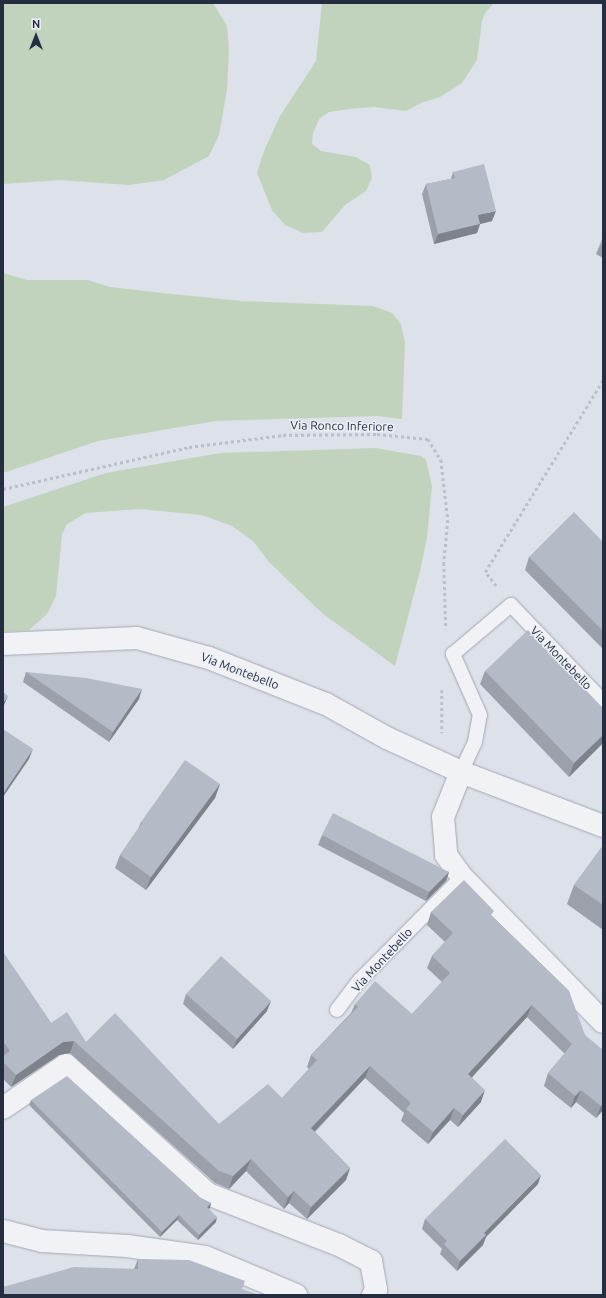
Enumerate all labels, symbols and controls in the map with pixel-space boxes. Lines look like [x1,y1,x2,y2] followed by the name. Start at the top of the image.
[16,16,56,56] north arrow
[32,18,40,30] text: N
[290,418,394,434] street label: Via Ronco Inferiore
[527,623,595,693] street label: Via Montebello
[199,650,281,692] street label: Via Montebello
[349,925,415,995] street label: Via Montebello

